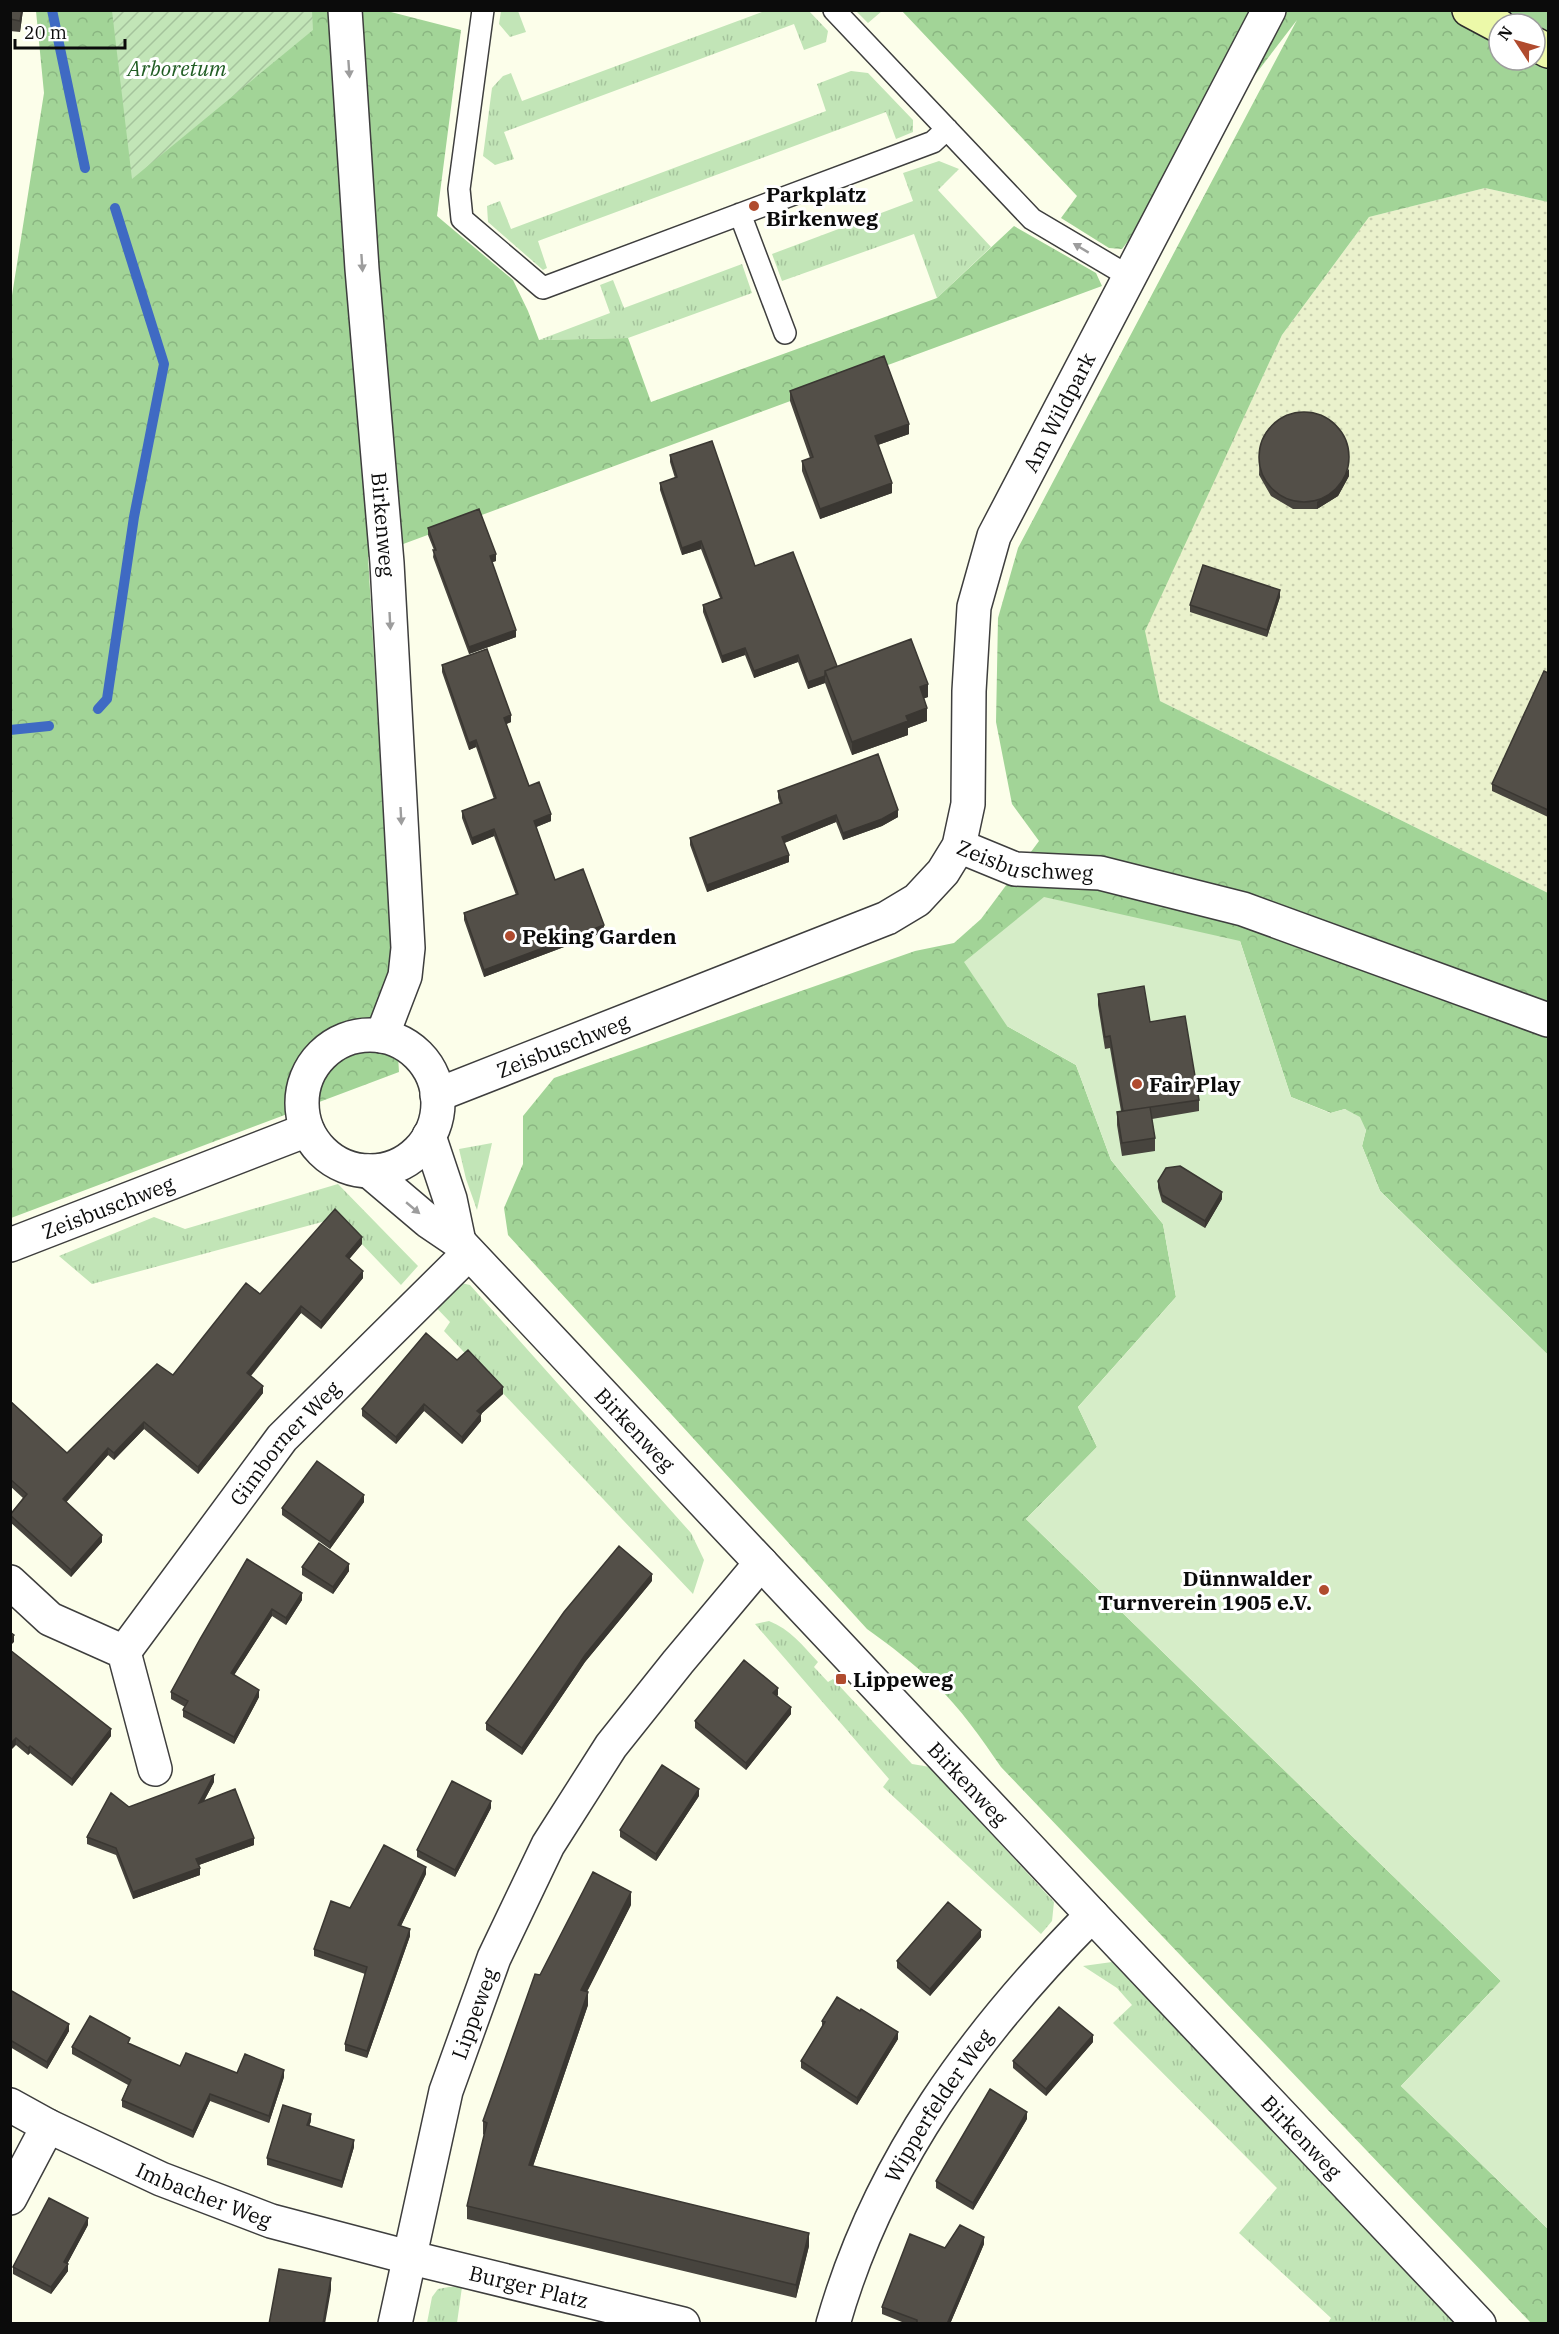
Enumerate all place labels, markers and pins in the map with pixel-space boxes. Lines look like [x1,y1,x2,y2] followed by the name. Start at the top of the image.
[766,180,879,232] place label: Parkplatz Birkenweg
[747,199,761,213] marker: Parkplatz Birkenweg
[522,922,677,950] place label: Peking Garden
[503,929,517,943] marker: Peking Garden
[1149,1070,1241,1098] place label: Fair Play
[1130,1077,1144,1091] marker: Fair Play
[1098,1564,1313,1616] place label: Dünnwalder Turnverein 1905 e.V.
[1317,1583,1331,1597] marker: Dünnwalder Turnverein 1905 e.V.
[853,1665,954,1693] place label: Lippeweg
[834,1672,848,1686] marker: Lippeweg

